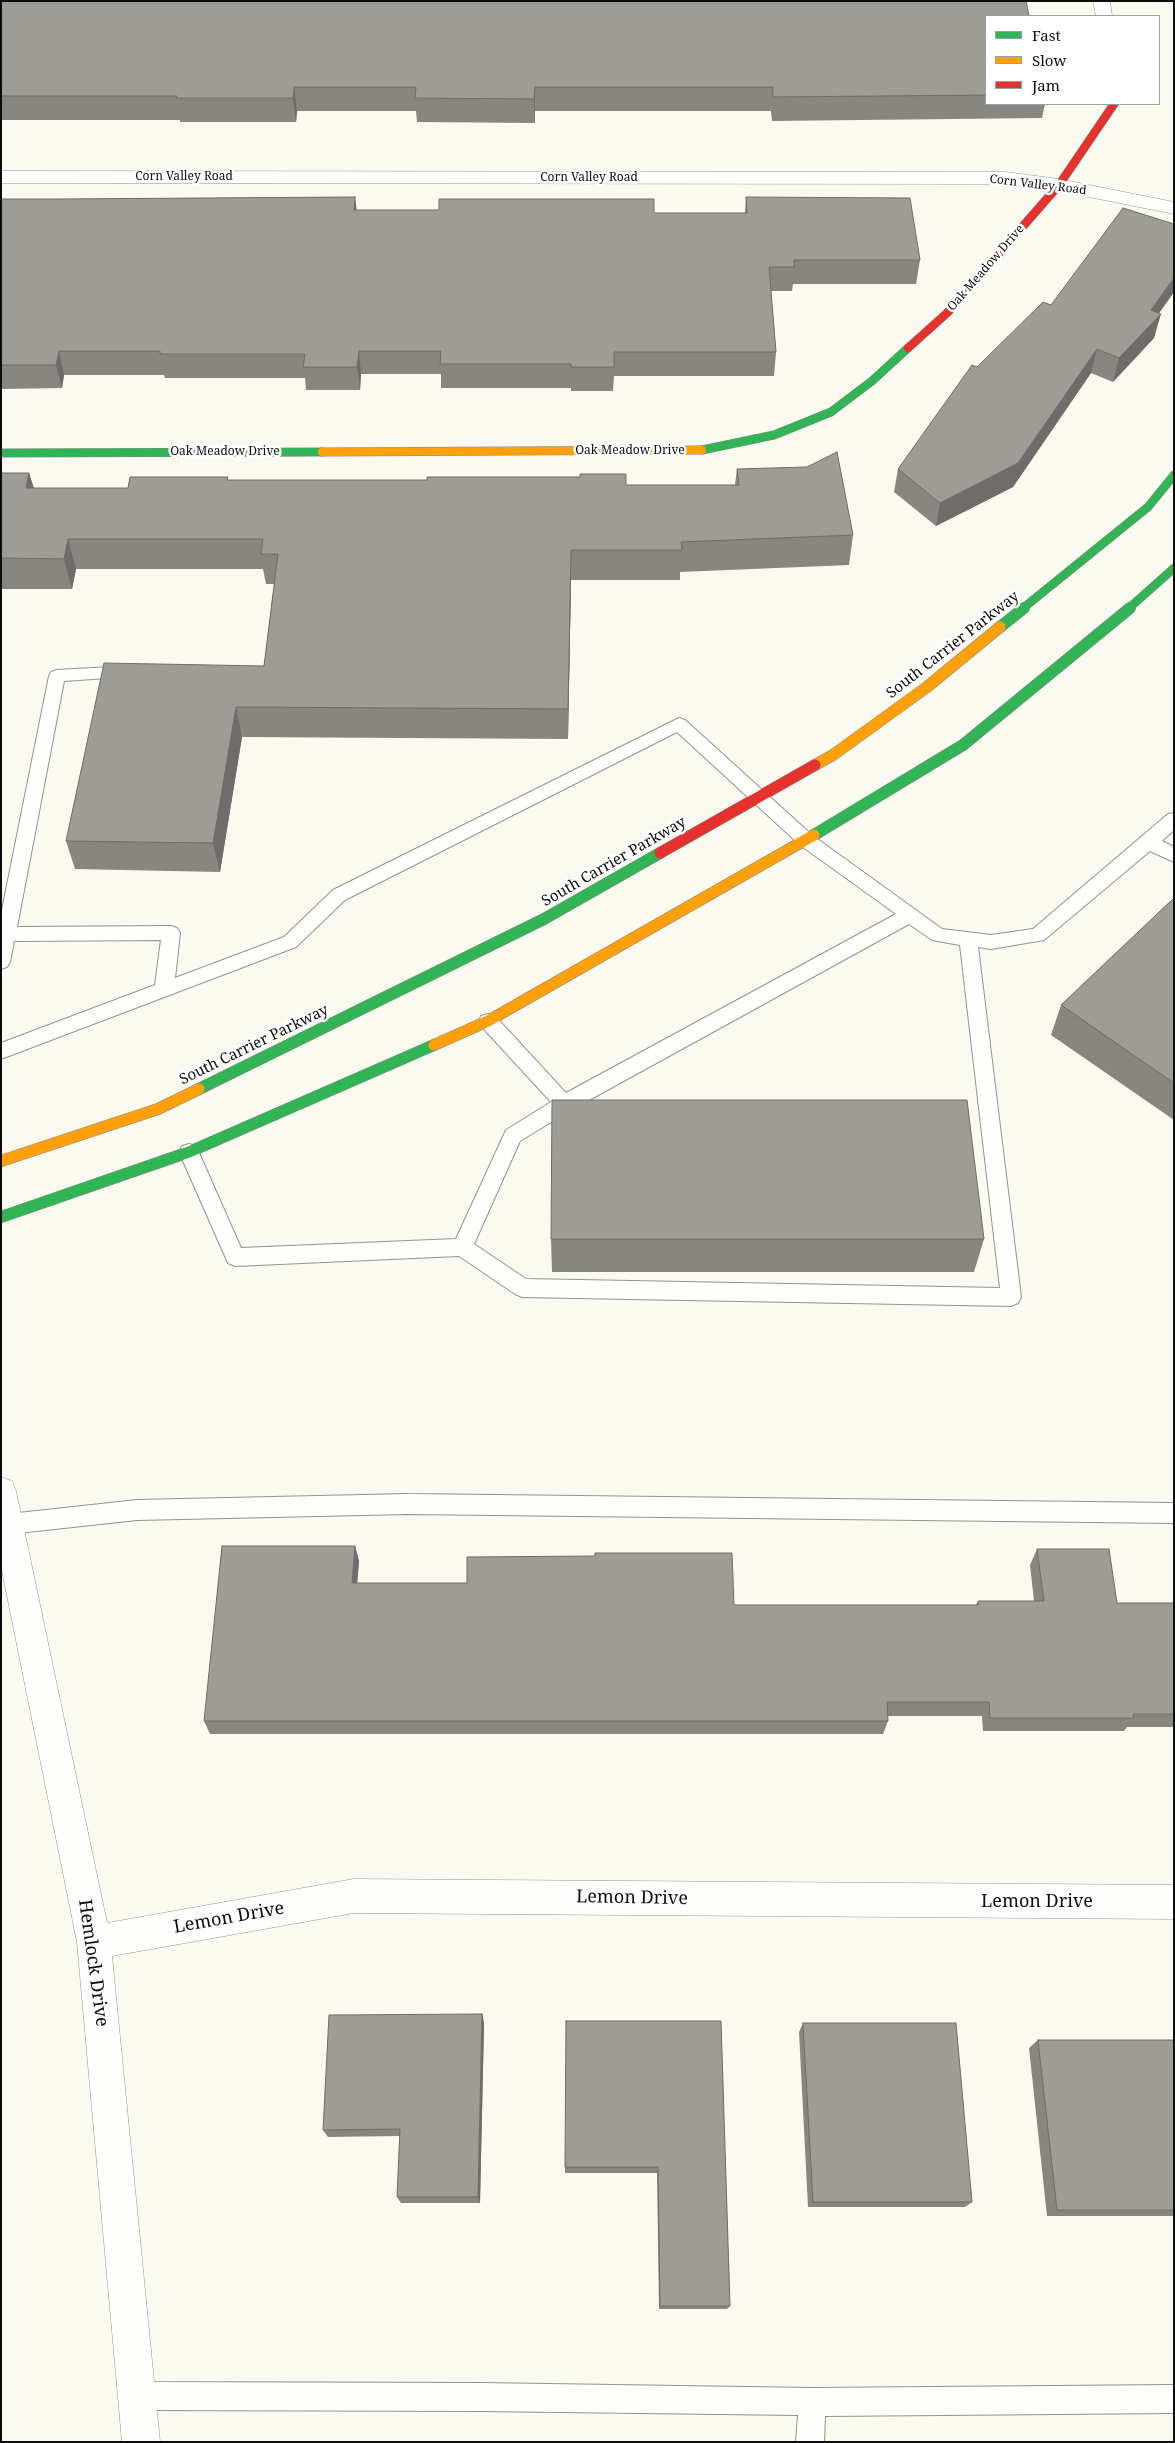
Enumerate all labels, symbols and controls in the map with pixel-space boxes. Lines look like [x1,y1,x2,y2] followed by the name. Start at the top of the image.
[985,15,1160,105] legend
[1032,25,1061,45] text: Fast
[1032,50,1066,70] text: Slow
[1032,75,1060,95] text: Jam
[135,170,233,184] street label: Corn Valley Road
[540,171,638,185] street label: Corn Valley Road
[989,172,1087,198] street label: Corn Valley Road
[945,222,1027,314] street label: Oak Meadow Drive
[575,444,685,458] street label: Oak Meadow Drive
[170,445,280,459] street label: Oak Meadow Drive
[883,588,1023,702] street label: South Carrier Parkway
[539,813,689,911] street label: South Carrier Parkway
[177,1001,331,1089] street label: South Carrier Parkway
[576,1886,688,1910] street label: Lemon Drive
[981,1891,1093,1913] street label: Lemon Drive
[73,1898,113,2028] street label: Hemlock Drive
[172,1898,286,1938] street label: Lemon Drive

